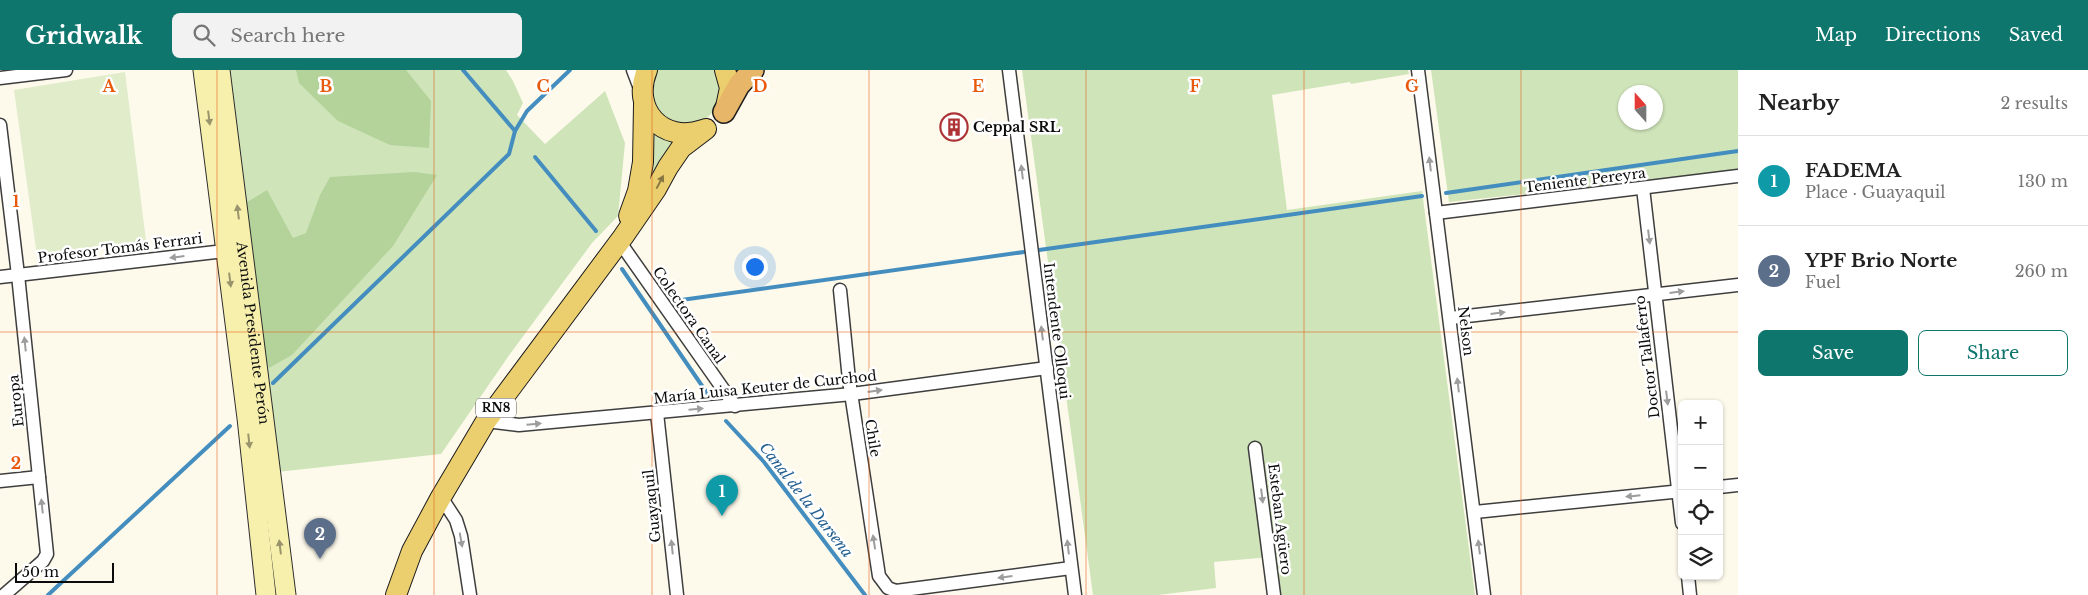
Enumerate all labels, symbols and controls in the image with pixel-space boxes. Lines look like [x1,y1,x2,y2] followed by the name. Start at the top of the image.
[172,13,522,58] search box
[25,21,142,50] text: Gridwalk
[190,21,218,49] icon: search
[230,24,345,47] text: Search here
[1815,24,1857,46] text: Map
[1885,24,1981,46] text: Directions
[2009,24,2063,46] text: Saved
[102,76,117,96] text: A
[320,76,333,96] text: B
[536,76,550,96] text: C
[753,76,767,96] text: D
[972,76,984,96] text: E
[1189,76,1201,96] text: F
[1405,76,1419,96] text: G
[1618,85,1663,130] north arrow
[1758,90,1839,116] text: Nearby
[2000,93,2068,113] text: 2 results
[205,111,213,127] one-way arrow
[939,112,969,142] building icon: Ceppal SRL
[973,118,1061,136] place label: Ceppal SRL
[1426,156,1434,172] one-way arrow
[1805,159,1901,182] text: FADEMA
[1018,164,1026,180] one-way arrow
[1523,164,1647,196] street label: Teniente Pereyra
[1771,171,1777,191] text: 1
[2018,171,2068,191] text: 130 m
[656,175,664,189] one-way arrow
[1805,182,1945,202] text: Place · Guayaquil
[13,191,20,211] text: 1
[234,203,242,219] one-way arrow
[37,229,204,267] street label: Profesor Tomás Ferrari
[1645,229,1653,245] one-way arrow
[233,239,274,426] street label: Avenida Presidente Perón
[1805,249,1957,272] text: YPF Brio Norte
[169,253,185,261] one-way arrow
[742,254,768,280] your location
[1769,261,1779,281] text: 2
[2015,261,2068,281] text: 260 m
[1040,262,1074,401] street label: Intendente Olloqui
[649,263,729,367] street label: Colectora Canal
[226,272,234,288] one-way arrow
[1805,272,1841,292] text: Fuel
[1669,288,1685,296] one-way arrow
[1631,294,1663,420] street label: Doctor Tallaferro
[1454,305,1478,357] street label: Nelson
[1490,309,1506,317] one-way arrow
[1038,325,1046,341] one-way arrow
[1758,330,1908,376] button: Save
[1918,330,2068,376] button: Share
[21,336,29,352] one-way arrow
[652,366,878,408] street label: María Luisa Keuter de Curchod
[4,374,28,428] street label: Europa
[1454,377,1462,393] one-way arrow
[868,387,884,395] one-way arrow
[1663,390,1671,406] one-way arrow
[476,398,516,418] road number: RN8
[1678,400,1723,580] map controls
[1678,400,1723,445] button: +
[689,405,705,413] one-way arrow
[861,418,885,458] street label: Chile
[527,419,543,427] one-way arrow
[245,433,253,449] one-way arrow
[756,438,857,561] water label: Canal de la Darsena
[1678,445,1723,490] button: −
[11,453,21,473] text: 2
[1264,462,1296,576] street label: Esteban Agüero
[639,468,665,543] street label: Guayaquil
[706,475,738,516] pin: 1
[1258,488,1266,504] one-way arrow
[1678,490,1723,535] button: locate
[1625,492,1641,500] one-way arrow
[38,498,46,514] one-way arrow
[304,518,336,559] pin: 2
[458,533,466,549] one-way arrow
[870,534,878,550] one-way arrow
[1678,535,1723,580] button: layers
[276,538,284,554] one-way arrow
[668,538,676,554] one-way arrow
[1064,538,1072,554] one-way arrow
[1475,538,1483,554] one-way arrow
[15,560,114,583] scale bar
[22,563,59,581] text: 50 m
[997,573,1013,581] one-way arrow

